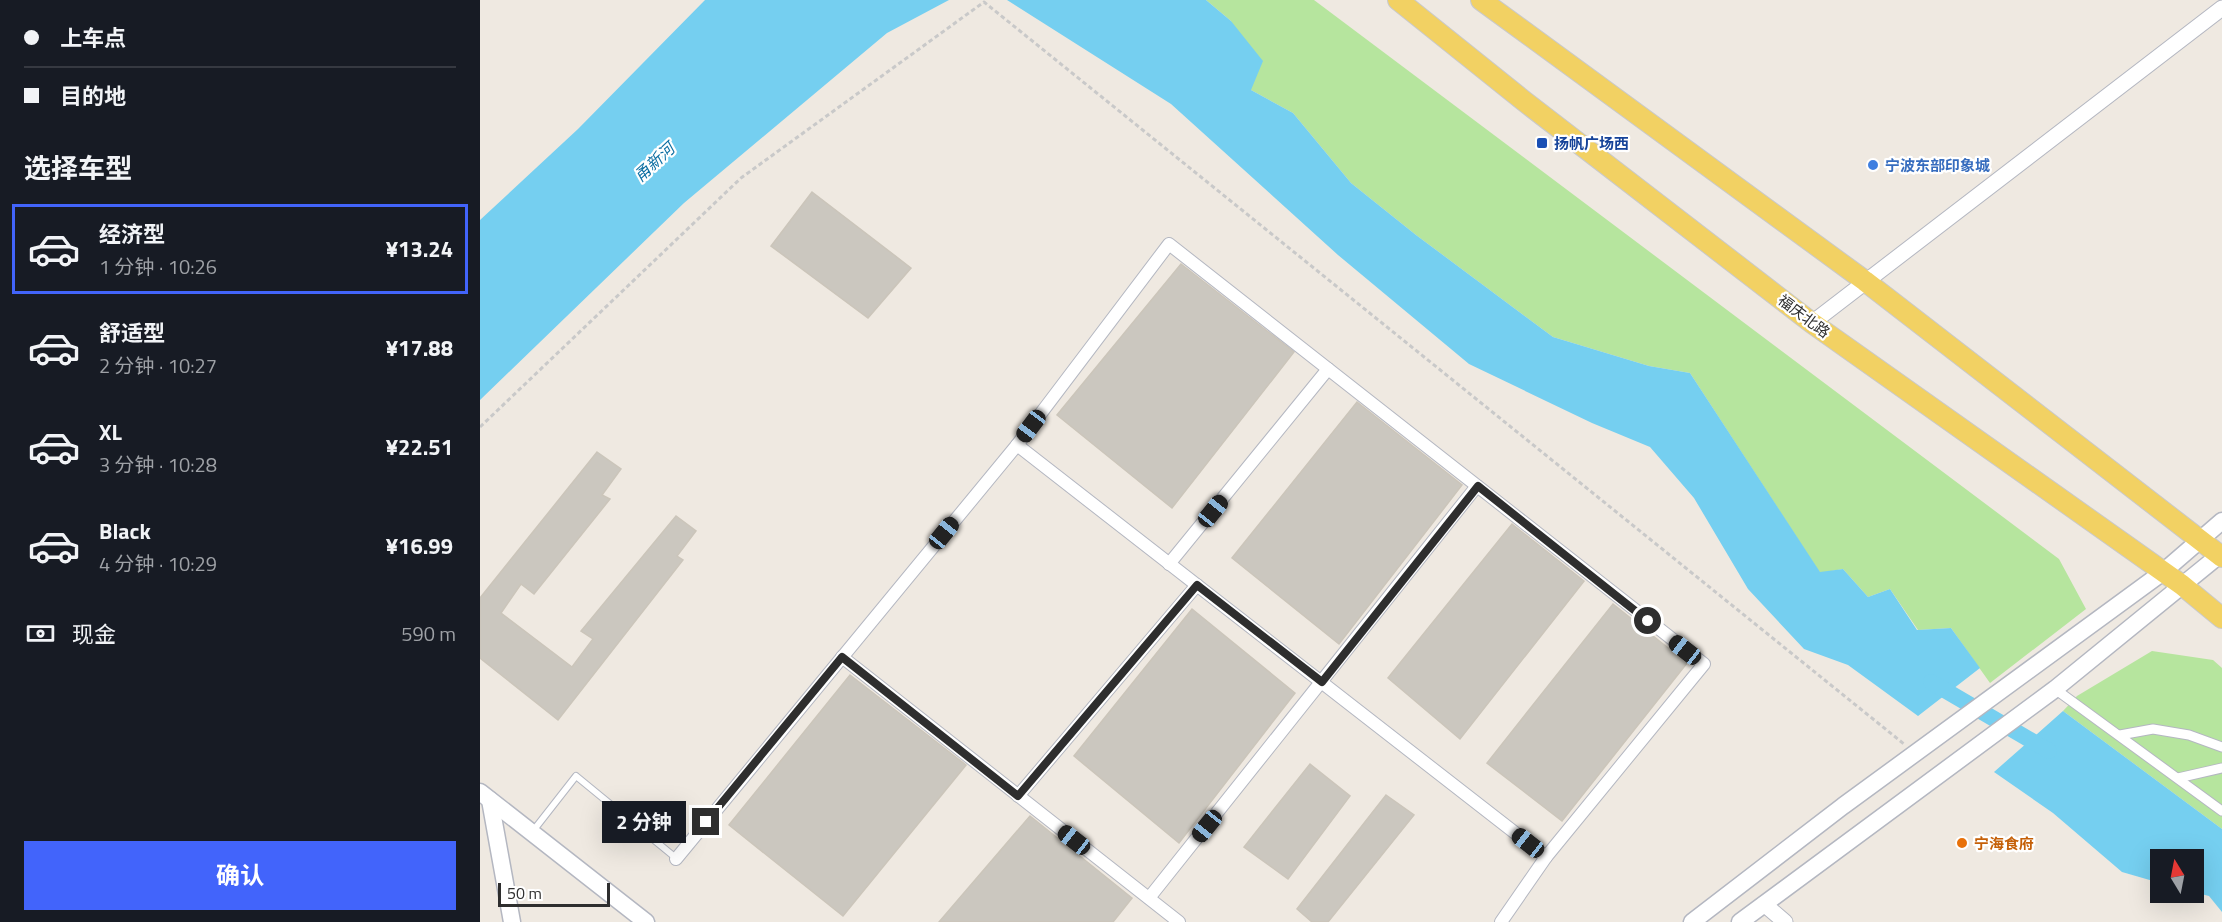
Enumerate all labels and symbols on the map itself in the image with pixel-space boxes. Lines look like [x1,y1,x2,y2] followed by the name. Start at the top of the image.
[1554,132,1629,155] place label: 扬帆广场西
[628,135,682,187] water label: 甬新河
[1535,136,1549,150] marker: 扬帆广场西
[1885,154,1990,177] place label: 宁波东部印象城
[1866,158,1880,172] marker: 宁波东部印象城
[1773,289,1835,343] street label: 福庆北路
[1013,406,1049,446] car
[1195,491,1231,531] car
[926,513,962,553] car
[1634,607,1661,634] route start
[1665,632,1705,668] car
[601,801,685,843] callout: 2 分钟
[1189,806,1225,846] car
[692,808,719,835] route end
[1054,822,1094,858] car
[1508,825,1548,861] car
[1974,832,2034,855] place label: 宁海食府
[1955,836,1969,850] marker: 宁海食府
[2150,849,2204,903] north arrow
[498,880,610,908] scale bar

